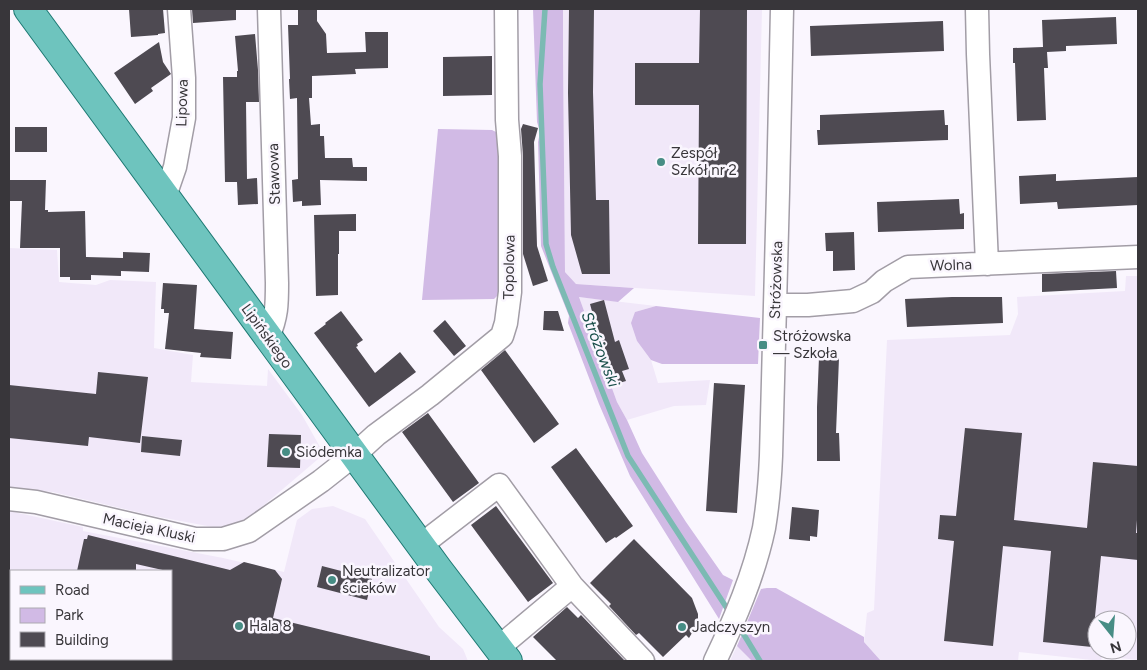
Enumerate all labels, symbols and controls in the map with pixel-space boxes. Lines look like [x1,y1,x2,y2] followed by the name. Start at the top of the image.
[172,79,192,127] street label: Lipowa
[264,143,284,205] street label: Stawowa
[671,144,737,179] place label: Zespół Szkół nr 2
[655,156,667,168] marker: Zespół Szkół nr 2
[499,235,519,299] street label: Topolowa
[766,241,786,319] street label: Stróżowska
[930,255,972,275] street label: Wolna
[238,300,297,372] street label: Lipińskiego
[577,309,624,390] water label: Stróżowski
[773,327,851,362] place label: Stróżowska — Szkoła
[757,339,769,351] marker: Stróżowska — Szkoła
[296,443,362,461] place label: Siódemka
[280,446,292,458] marker: Siódemka
[101,509,197,547] street label: Macieja Kluski
[342,562,430,597] place label: Neutralizator ścieków
[10,570,172,660] legend
[326,574,338,586] marker: Neutralizator ścieków
[55,581,90,599] text: Road
[55,606,84,624] text: Park
[1087,610,1137,660] north arrow
[249,617,292,635] place label: Hala 8
[692,618,770,636] place label: Jadczyszyn
[233,620,245,632] marker: Hala 8
[676,621,688,633] marker: Jadczyszyn
[55,631,109,649] text: Building
[1108,637,1123,657] text: N

